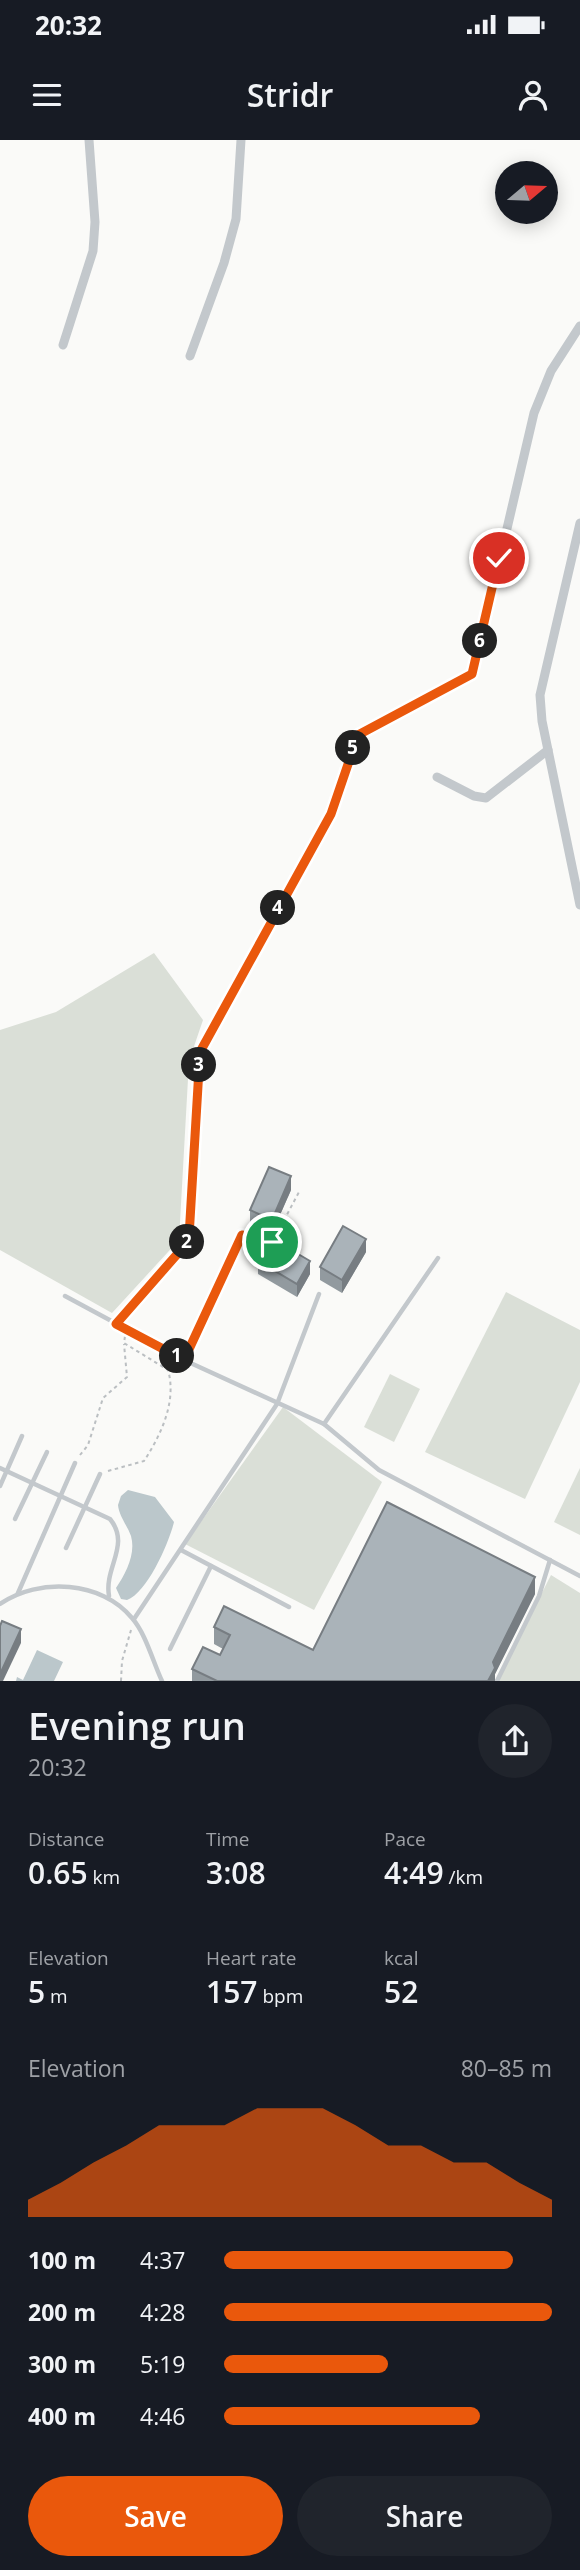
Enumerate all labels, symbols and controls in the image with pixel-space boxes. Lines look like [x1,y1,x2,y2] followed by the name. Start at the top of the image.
[35,7,102,43] text: 20:32
[247,73,333,116] text: Stridr
[28,76,66,114] icon: menu
[514,76,552,114] icon: person
[495,161,558,224] north arrow
[495,161,558,224] map controls
[469,528,529,588] pin
[480,539,518,577] icon: check
[462,624,498,658] pin: 6
[474,627,485,653] text: 6
[336,730,370,766] pin: 5
[347,734,358,760] text: 5
[260,890,296,926] pin: 4
[272,894,283,920] text: 4
[182,1048,216,1082] pin: 3
[193,1051,204,1077] text: 3
[242,1212,302,1272] pin
[253,1223,291,1261] icon: arrive
[170,1224,204,1260] pin: 2
[181,1228,192,1254] text: 2
[160,1338,194,1374] pin: 1
[171,1342,182,1368] text: 1
[28,1699,246,1751] text: Evening run
[478,1704,552,1778] button: share
[28,1751,87,1783] text: 20:32
[28,1826,104,1852] text: Distance
[206,1826,250,1852] text: Time
[384,1826,426,1852] text: Pace
[28,1852,88,1893] text: 0.65
[206,1852,266,1893] text: 3:08
[384,1852,444,1893] text: 4:49
[88,1864,120,1890] text: km
[444,1864,483,1890] text: /km
[28,1945,109,1971] text: Elevation
[206,1945,296,1971] text: Heart rate
[384,1945,418,1971] text: kcal
[28,1971,45,2012] text: 5
[206,1971,257,2012] text: 157
[384,1971,418,2012] text: 52
[45,1983,68,2009] text: m
[257,1983,303,2009] text: bpm
[28,2052,126,2084] text: Elevation
[461,2052,552,2084] text: 80–85 m
[28,2244,96,2276] text: 100 m
[140,2244,186,2276] text: 4:37
[28,2296,96,2328] text: 200 m
[140,2296,186,2328] text: 4:28
[28,2348,96,2380] text: 300 m
[140,2348,186,2380] text: 5:19
[28,2400,96,2432] text: 400 m
[140,2400,186,2432] text: 4:46
[28,2476,283,2556] button: Save
[297,2476,552,2556] button: Share

